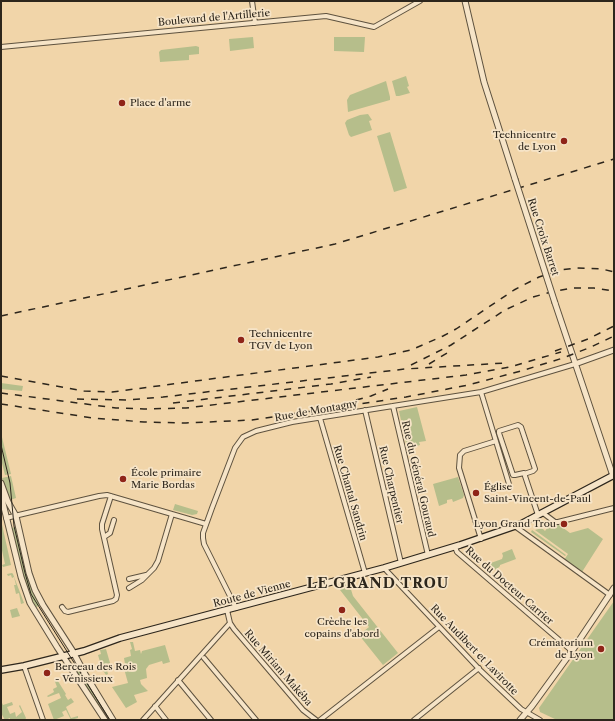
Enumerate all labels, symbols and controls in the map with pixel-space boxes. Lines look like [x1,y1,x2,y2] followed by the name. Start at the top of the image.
[158,7,270,29] street label: Boulevard de l'Artillerie
[130,97,191,109] place label: Place d'arme
[117,98,127,108] marker: Place d'arme
[493,129,556,152] place label: Technicentre de Lyon
[559,136,569,146] marker: Technicentre de Lyon
[525,197,561,277] street label: Rue Croix Barret
[249,328,312,352] place label: Technicentre TGV de Lyon
[236,335,246,345] marker: Technicentre TGV de Lyon
[274,398,358,424] street label: Rue de Montagny
[399,420,437,538] street label: Rue du Général Gouraud
[331,444,369,542] street label: Rue Chantal Sandrin
[376,445,406,525] street label: Rue Charpentier
[131,467,201,490] place label: École primaire Marie Bordas
[118,474,128,484] marker: École primaire Marie Bordas
[484,481,591,504] place label: Église Saint-Vincent-de-Paul
[471,488,481,498] marker: Église Saint-Vincent-de-Paul
[474,518,556,530] place label: Lyon Grand Trou
[559,519,569,529] marker: Lyon Grand Trou
[463,545,555,627] street label: Rue du Docteur Carrier
[307,576,449,592] district label: LE GRAND TROU
[212,578,292,610] street label: Route de Vienne
[428,602,520,698] street label: Rue Audibert et Lavirotte
[337,605,347,615] marker: Crèche les copains d'abord
[305,616,379,640] place label: Crèche les copains d'abord
[242,627,314,709] street label: Rue Miriam Makéba
[529,637,593,660] place label: Crématorium de Lyon
[596,644,606,654] marker: Crématorium de Lyon
[55,661,136,684] place label: Berceau des Rois - Vénissieux
[42,668,52,678] marker: Berceau des Rois - Vénissieux

